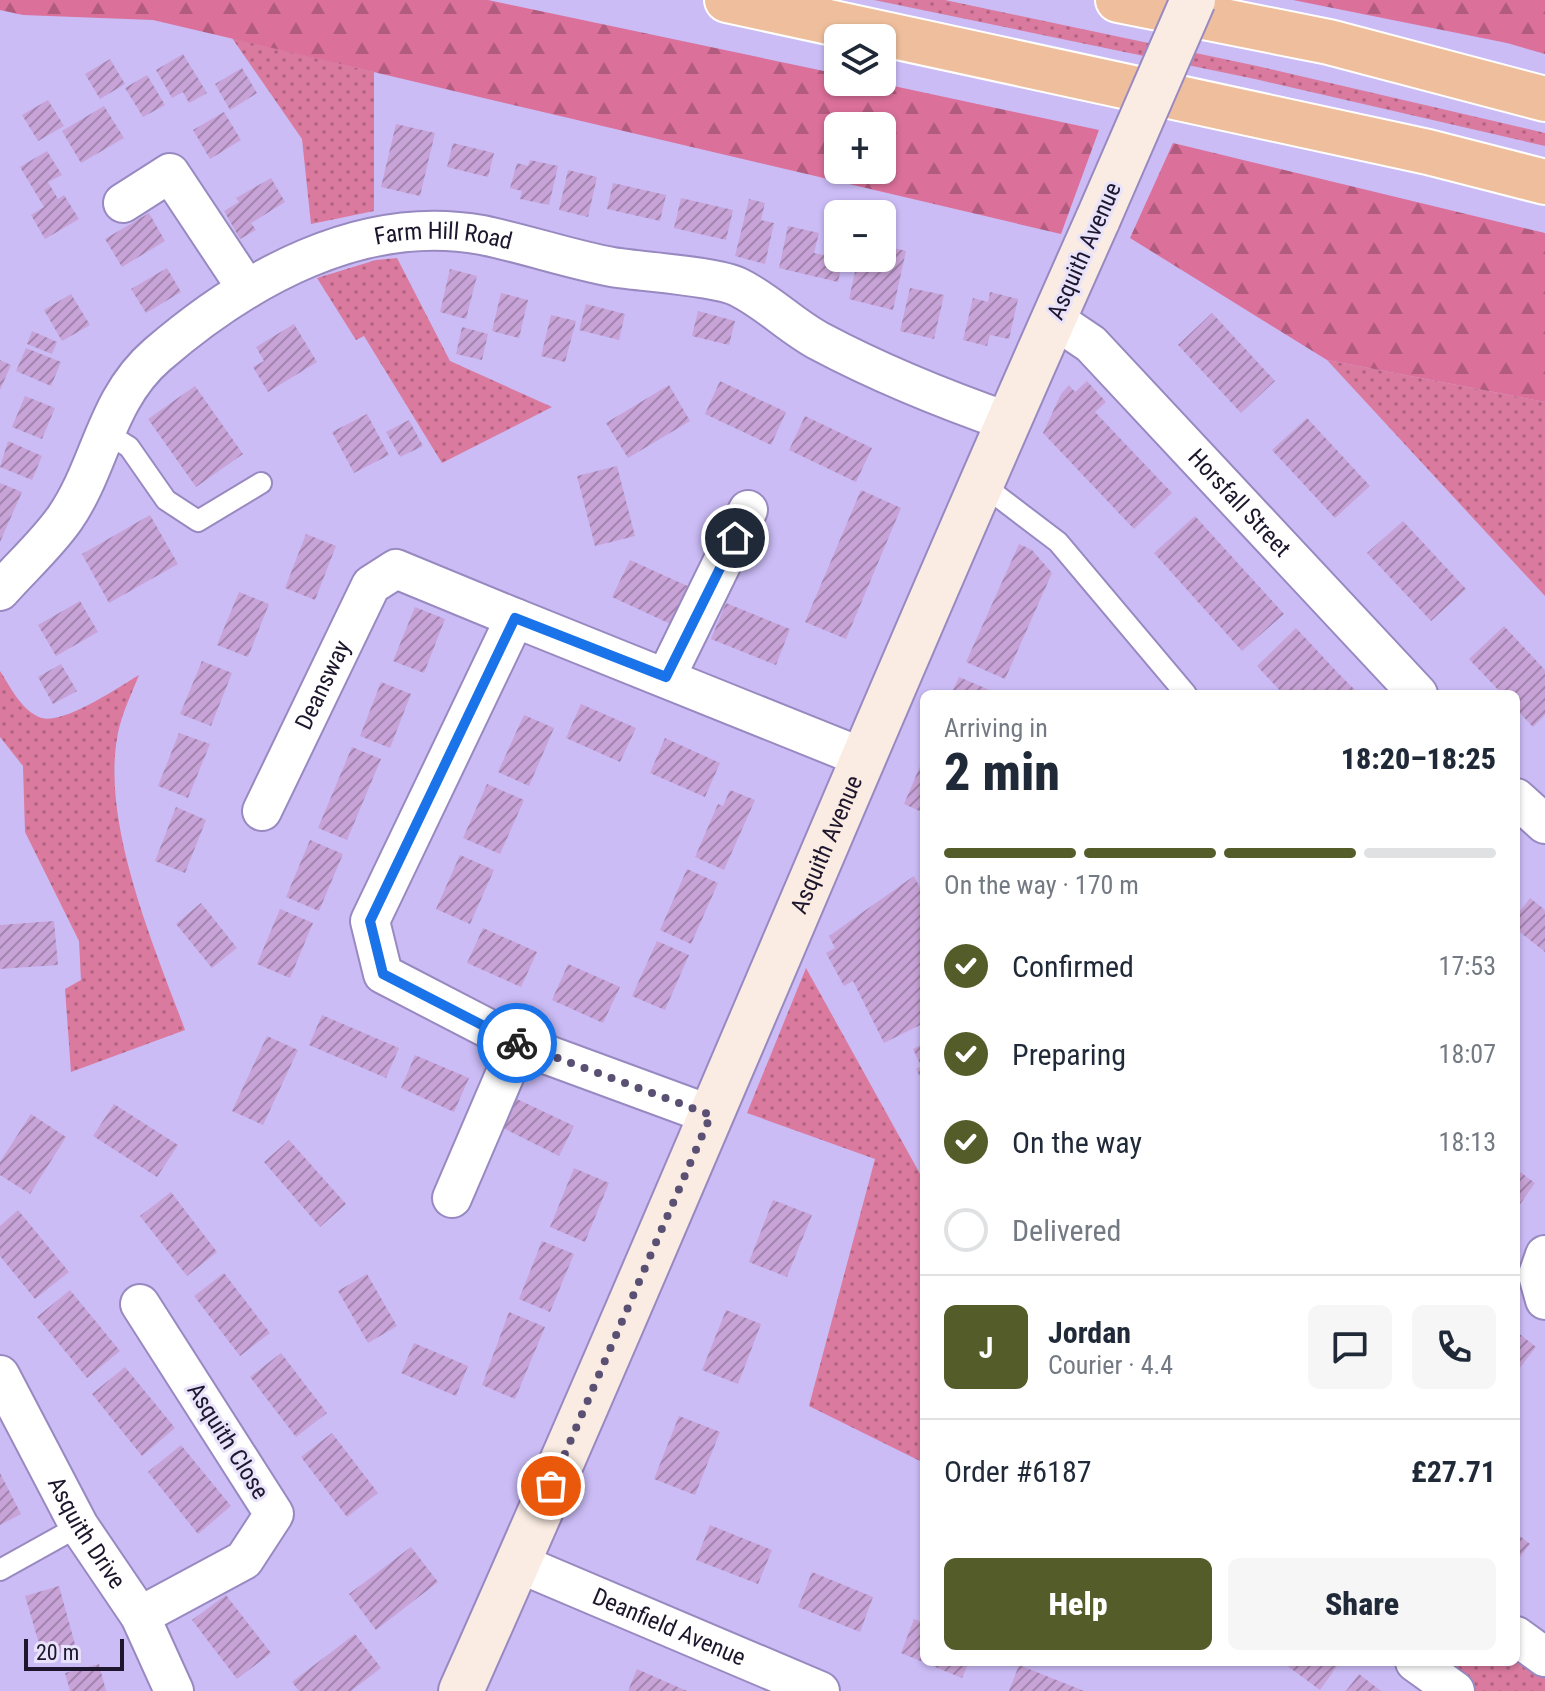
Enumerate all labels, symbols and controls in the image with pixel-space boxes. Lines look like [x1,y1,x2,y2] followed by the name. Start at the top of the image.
[824,24,896,272] map controls
[824,24,896,96] button: layers
[824,112,896,184] button: +
[1041,178,1127,324] street label: Asquith Avenue
[824,200,896,272] button: −
[372,217,515,255] street label: Farm Hill Road
[1182,443,1296,562] street label: Horsfall Street
[701,504,769,572] pin
[713,516,757,560] icon: home
[289,636,356,734] street label: Deansway
[944,713,1048,743] text: Arriving in
[1341,741,1496,776] text: 18:20–18:25
[944,742,1060,803] text: 2 min
[785,771,868,918] street label: Asquith Avenue
[944,870,1139,900] text: On the way · 170 m
[944,944,988,988] icon: check
[1012,949,1134,984] text: Confirmed
[1439,951,1496,981] text: 17:53
[477,1003,557,1083] courier
[495,1021,539,1065] icon: bike
[944,1032,988,1076] icon: check
[1012,1037,1126,1072] text: Preparing
[1439,1039,1496,1069] text: 18:07
[944,1120,988,1164] icon: check
[1012,1125,1142,1160] text: On the way
[1439,1127,1496,1157] text: 18:13
[1012,1213,1121,1248] text: Delivered
[1308,1305,1392,1389] button: chat
[1412,1305,1496,1389] button: phone
[1048,1315,1131,1350] text: Jordan
[979,1330,993,1365] text: J
[1048,1350,1173,1380] text: Courier · 4.4
[181,1378,275,1504] street label: Asquith Close
[517,1452,585,1520] pin
[944,1454,1092,1489] text: Order #6187
[1411,1454,1496,1489] text: £27.71
[529,1464,573,1508] icon: bag
[42,1472,131,1594] street label: Asquith Drive
[944,1558,1212,1650] button: Help
[1228,1558,1496,1650] button: Share
[588,1582,750,1672] street label: Deanfield Avenue
[24,1635,124,1671] scale bar
[36,1640,79,1665] text: 20 m

